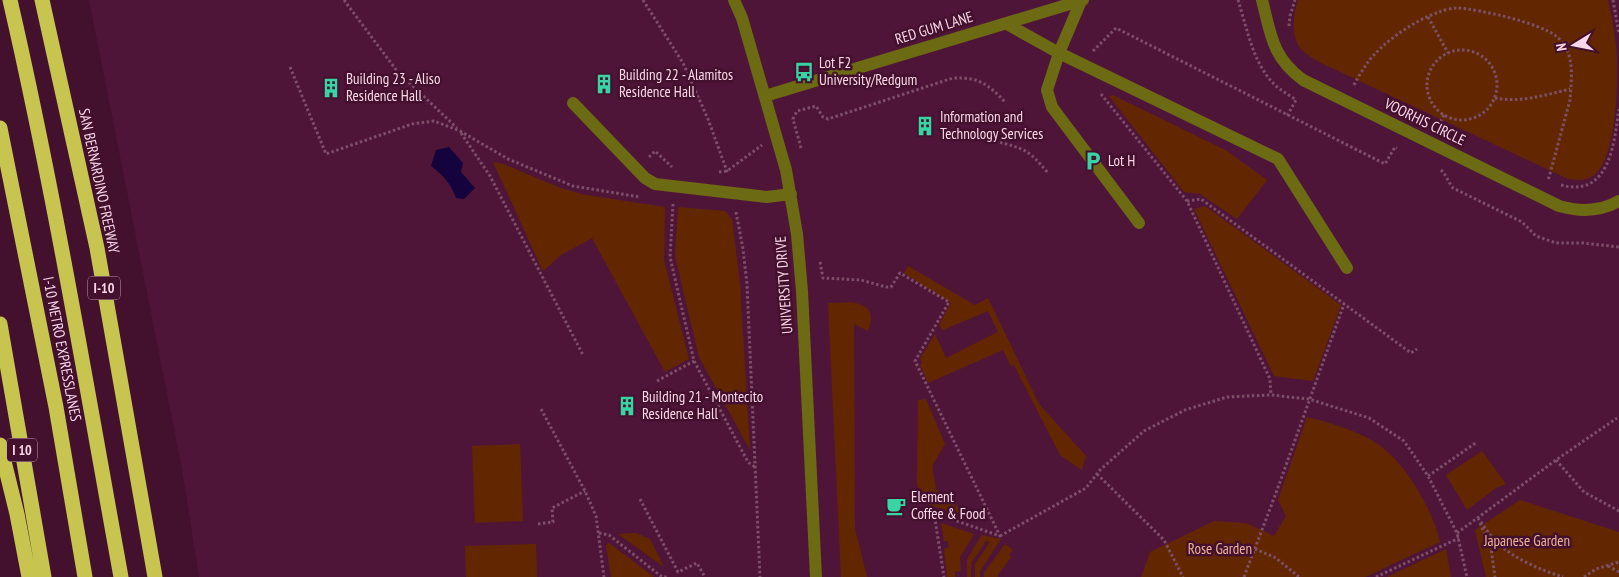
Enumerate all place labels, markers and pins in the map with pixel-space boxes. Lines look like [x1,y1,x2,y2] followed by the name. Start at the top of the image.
[819,53,917,89] place label: Lot F2 University/Redgum
[793,61,815,83] bus stop icon: Lot F2 University/Redgum
[619,65,733,101] place label: Building 22 - Alamitos Residence Hall
[346,69,440,105] place label: Building 23 - Aliso Residence Hall
[593,73,615,95] building icon: Building 22 - Alamitos Residence Hall
[320,77,342,99] building icon: Building 23 - Aliso Residence Hall
[940,107,1043,143] place label: Information and Technology Services
[914,115,936,137] building icon: Information and Technology Services
[1082,150,1104,172] parking icon: Lot H
[1108,151,1135,170] place label: Lot H
[642,387,763,423] place label: Building 21 - Montecito Residence Hall
[616,395,638,417] building icon: Building 21 - Montecito Residence Hall
[911,487,986,523] place label: Element Coffee & Food
[885,495,907,517] cafe icon: Element Coffee & Food

